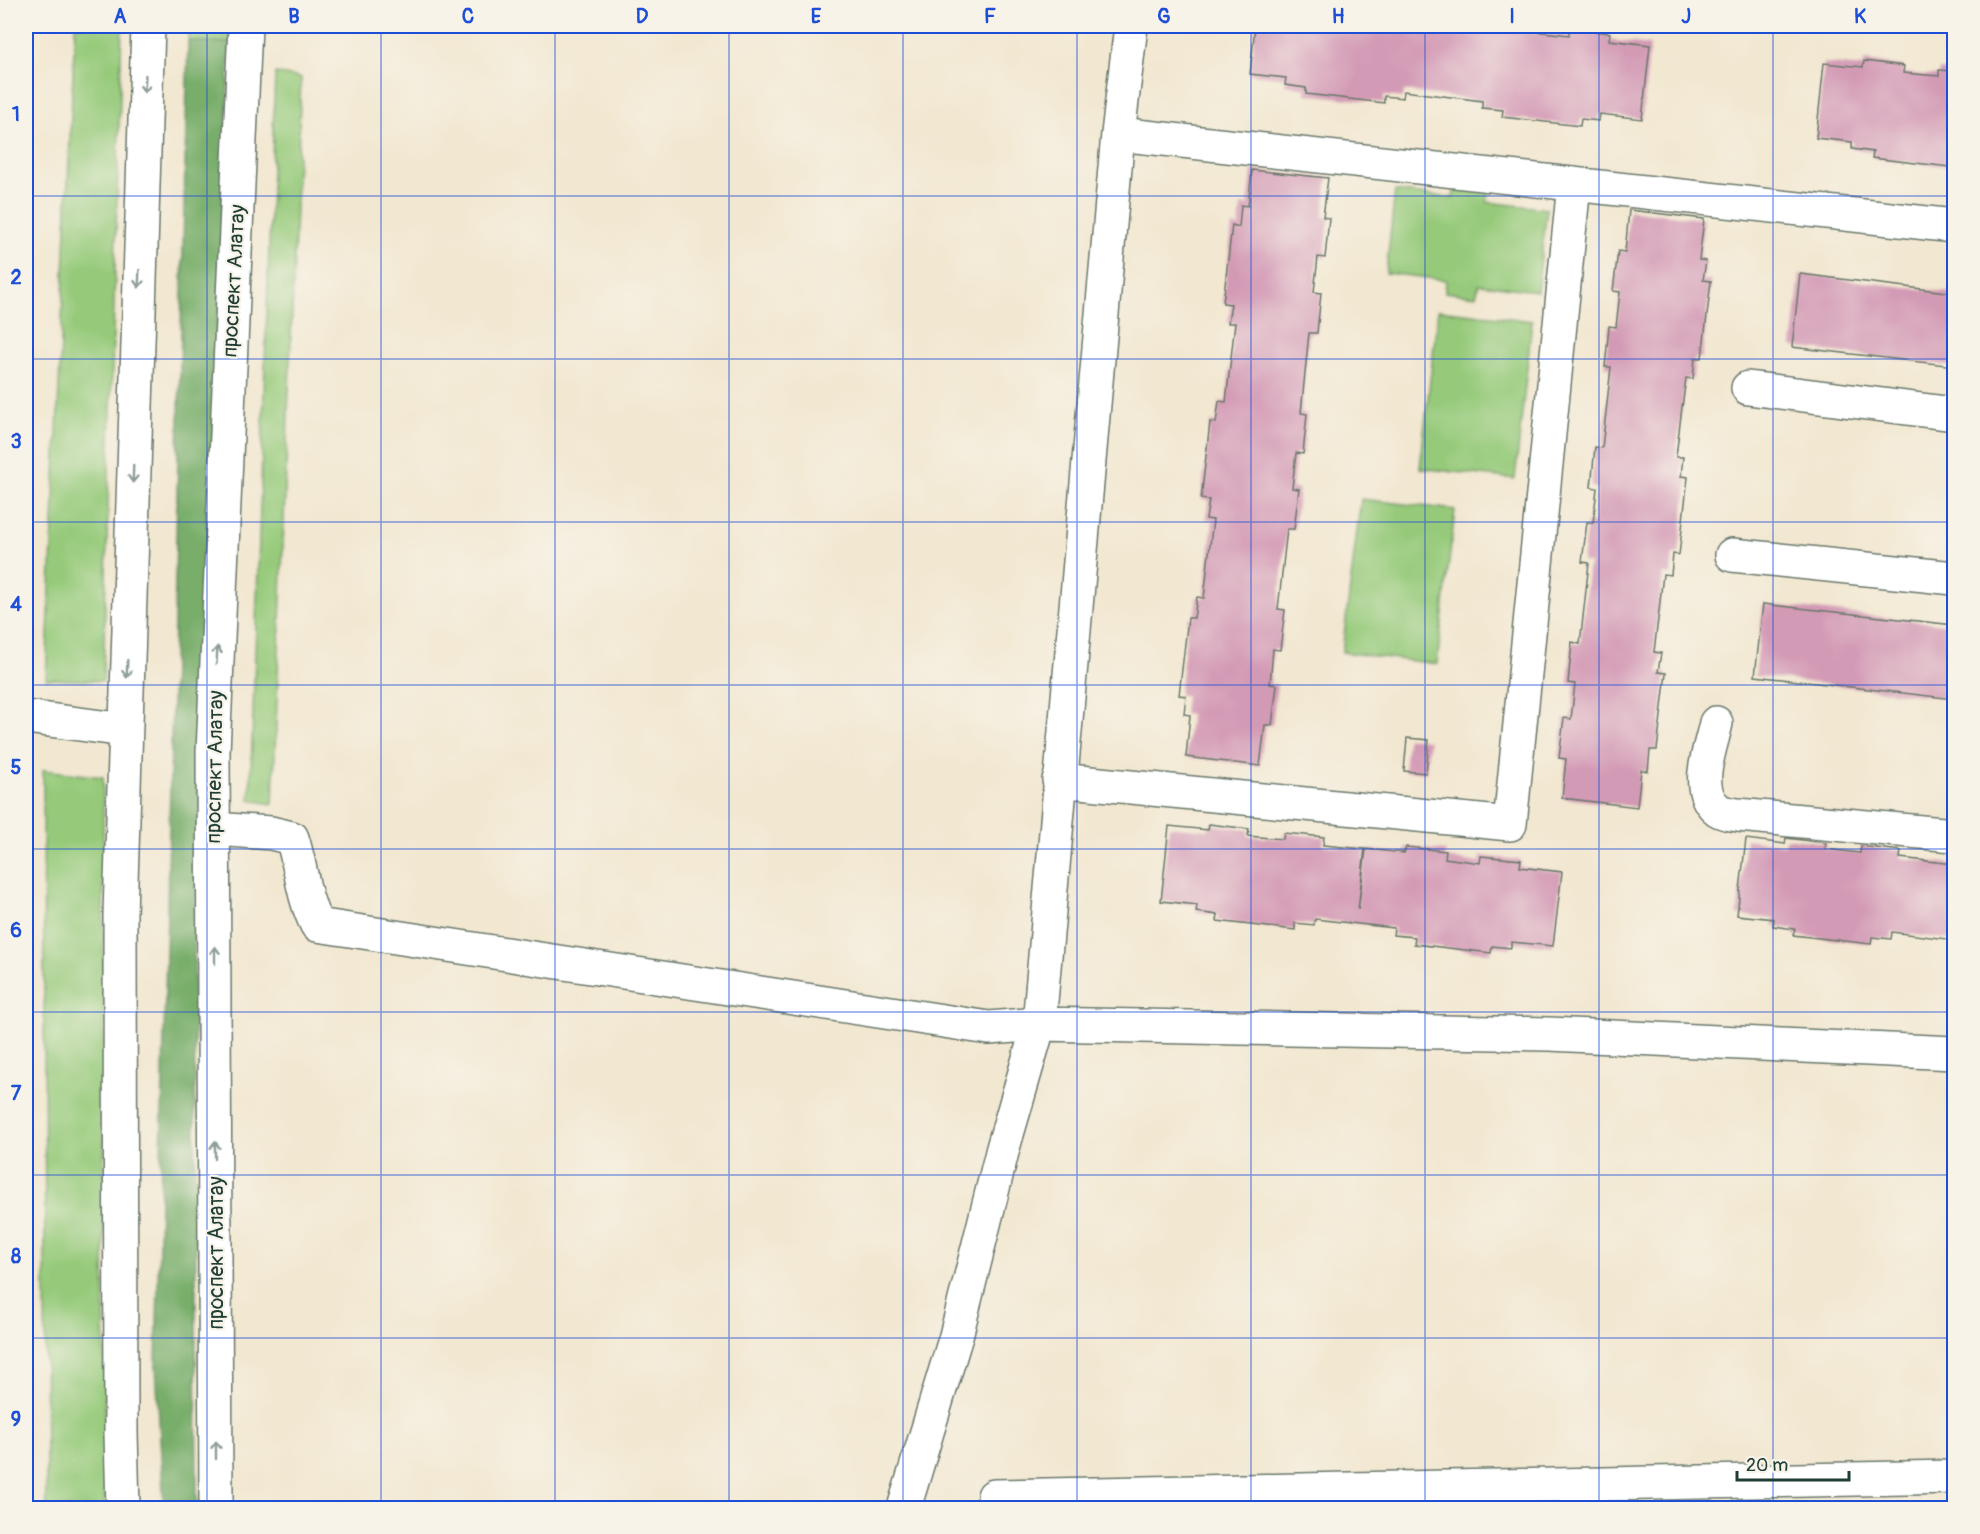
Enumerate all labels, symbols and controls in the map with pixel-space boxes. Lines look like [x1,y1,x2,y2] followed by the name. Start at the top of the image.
[114,4,127,29] text: A
[288,4,300,29] text: B
[462,4,474,29] text: C
[636,4,649,29] text: D
[811,4,822,29] text: E
[984,4,996,29] text: F
[1157,4,1171,29] text: G
[1332,4,1345,29] text: H
[1509,4,1515,29] text: I
[1681,4,1691,29] text: J
[1854,4,1866,29] text: K
[139,73,150,93] one-way arrow
[12,102,20,127] text: 1
[217,204,251,358] street label: проспект Алатау
[10,265,22,290] text: 2
[133,268,144,288] one-way arrow
[10,429,22,454] text: 3
[127,463,139,483] one-way arrow
[10,592,22,617] text: 4
[212,646,223,666] one-way arrow
[122,658,133,678] one-way arrow
[200,690,230,844] street label: проспект Алатау
[11,755,22,780] text: 5
[10,918,22,943] text: 6
[209,946,221,966] one-way arrow
[11,1081,22,1106] text: 7
[209,1141,221,1161] one-way arrow
[203,1176,230,1330] street label: проспект Алатау
[11,1244,21,1269] text: 8
[11,1407,21,1432] text: 9
[210,1441,222,1461] one-way arrow
[1737,1444,1850,1482] scale bar
[1746,1454,1788,1477] text: 20 m

